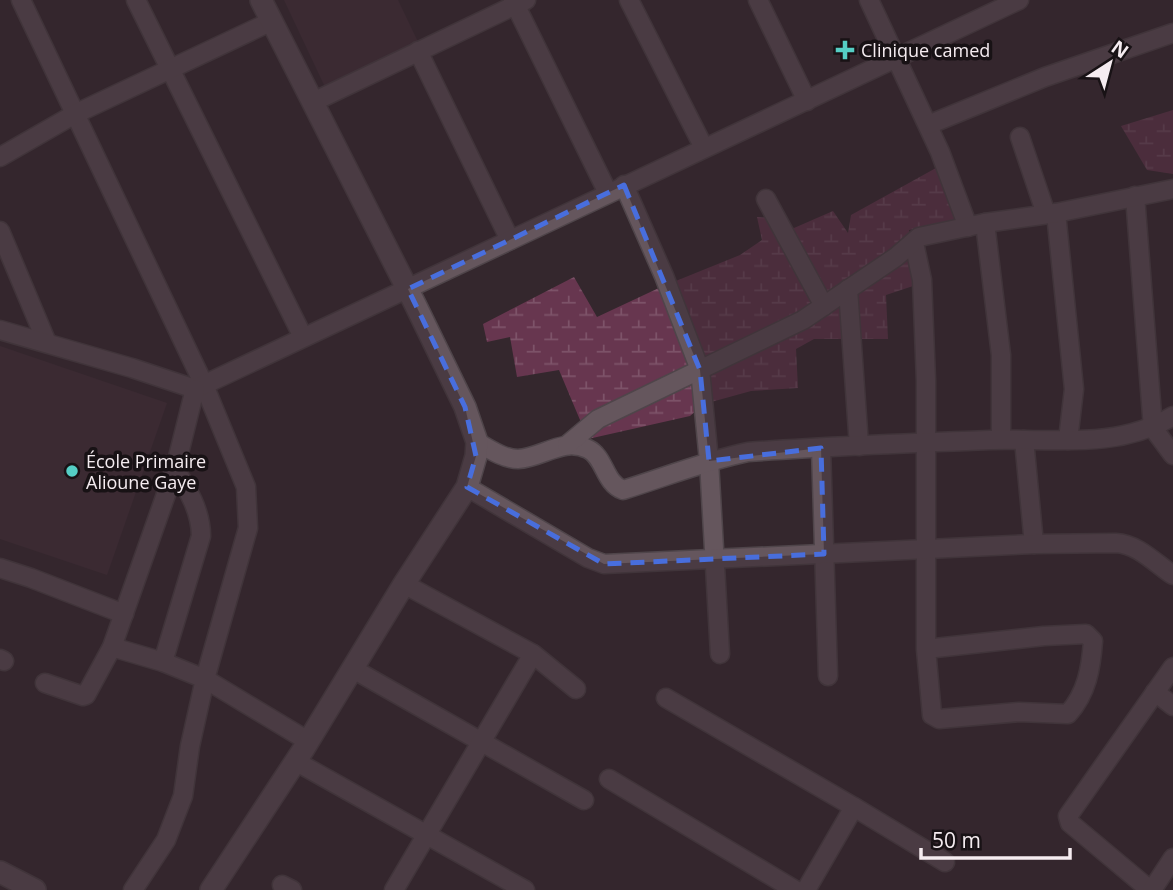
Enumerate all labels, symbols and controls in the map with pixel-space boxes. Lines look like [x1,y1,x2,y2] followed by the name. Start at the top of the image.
[1075,28,1145,98] north arrow
[1106,34,1134,64] text: N
[861,38,990,62] place label: Clinique camed
[835,40,855,60] marker: Clinique camed
[86,449,206,494] place label: École Primaire Alioune Gaye
[64,463,80,479] marker: École Primaire Alioune Gaye
[921,816,1070,860] scale bar
[932,826,981,854] text: 50 m

